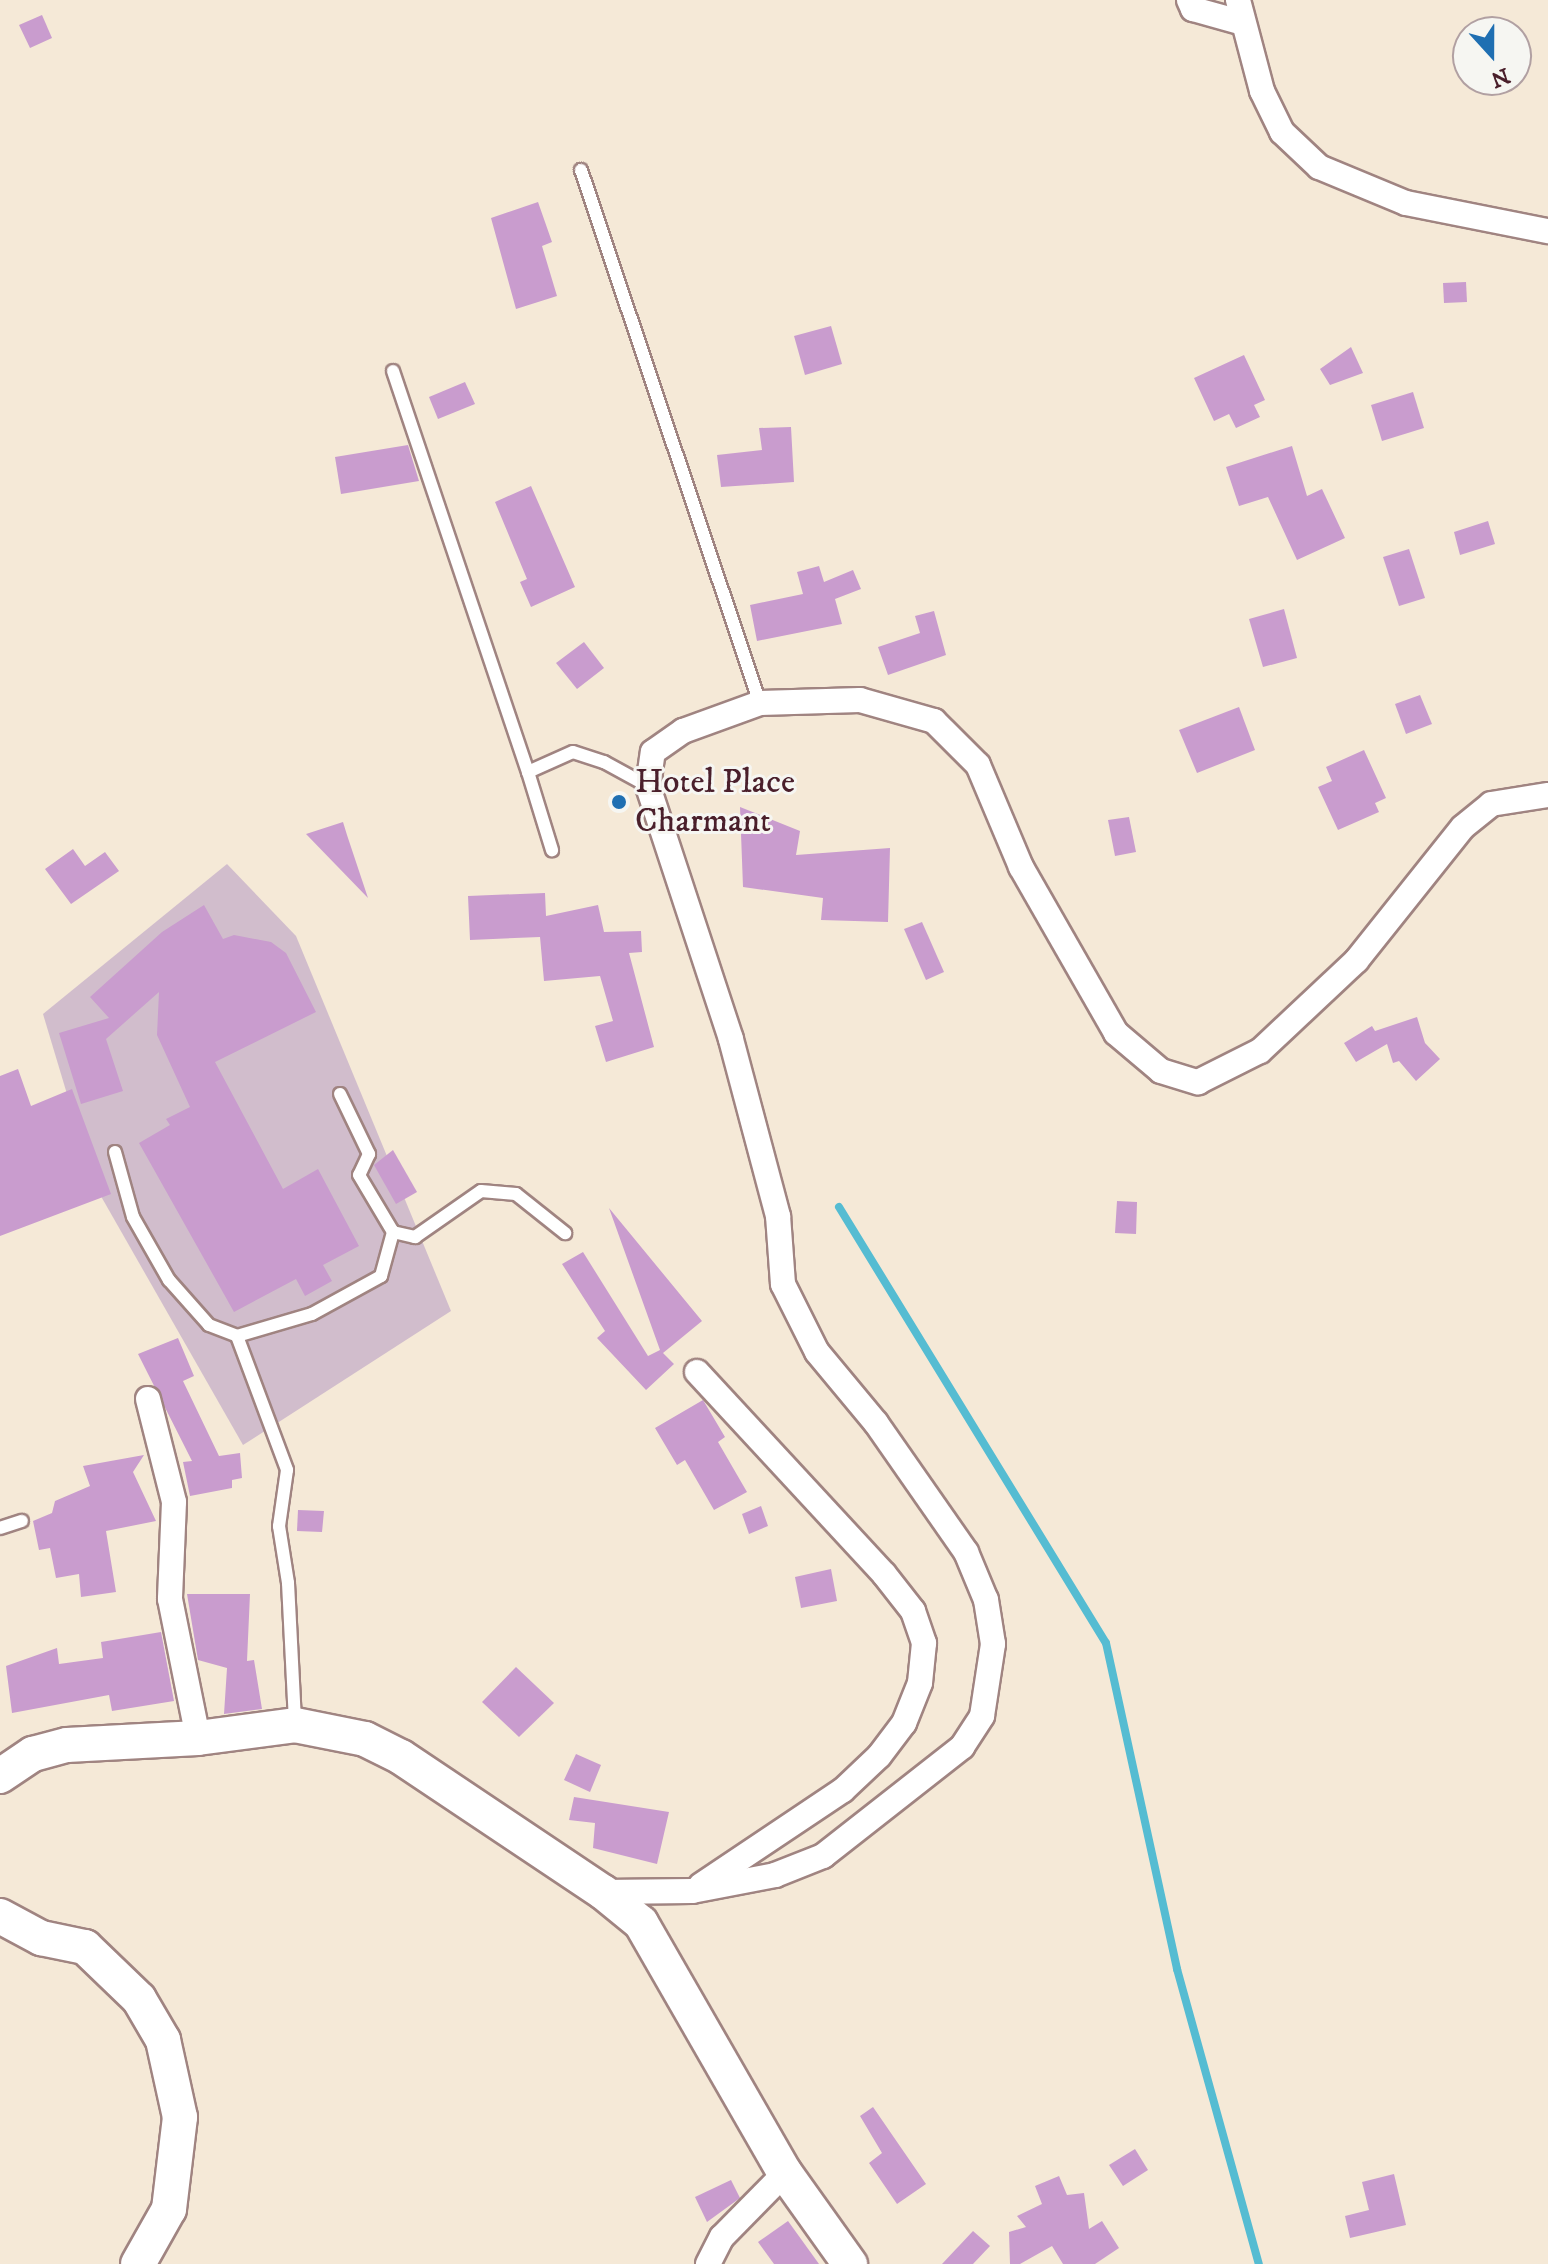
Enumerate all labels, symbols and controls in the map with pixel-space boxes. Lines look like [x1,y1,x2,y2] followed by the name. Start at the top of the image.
[1452,16,1532,96] north arrow
[1487,61,1513,93] text: N
[635,762,795,842] place label: Hotel Place Charmant
[610,793,628,811] marker: Hotel Place Charmant

